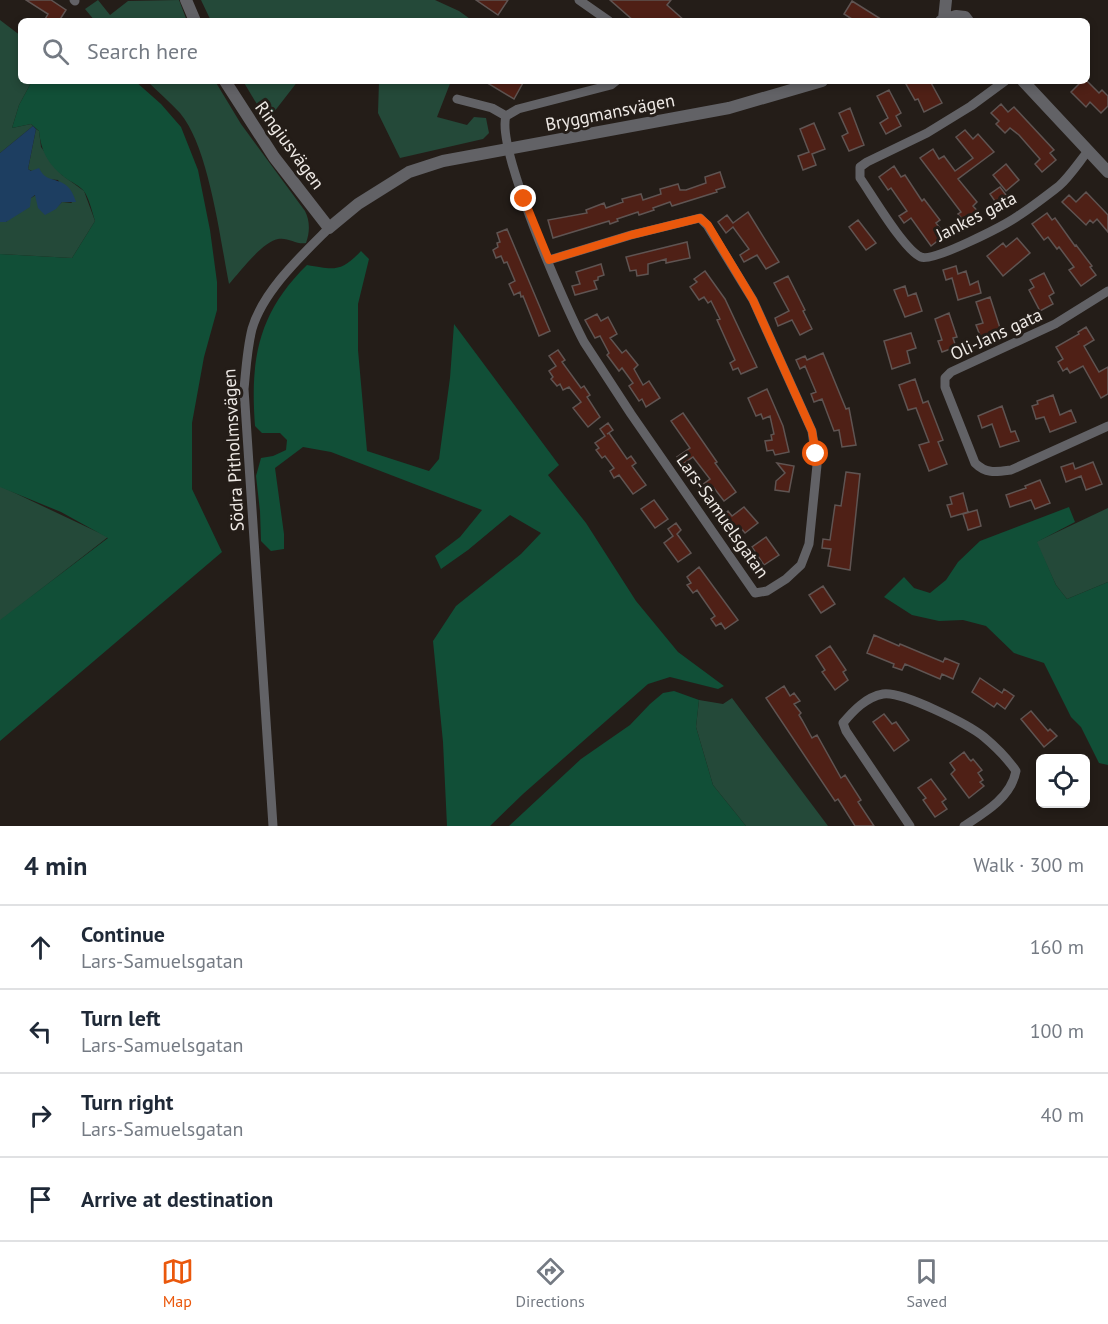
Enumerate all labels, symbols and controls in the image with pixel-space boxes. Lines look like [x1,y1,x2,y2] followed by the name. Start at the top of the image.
[18,18,1090,84] search box
[39,35,72,68] icon: search
[87,37,198,65] text: Search here
[543,88,677,136] street label: Bryggmansvägen
[250,96,330,194] street label: Ringiusvägen
[510,185,536,211] route end
[931,186,1020,247] street label: Jankes gata
[946,303,1046,365] street label: Oli-Jans gata
[217,368,249,532] street label: Södra Pitholmsvägen
[802,440,828,466] route start
[672,449,774,583] street label: Lars-Samuelsgatan
[1036,754,1090,808] map controls
[1036,754,1090,808] button: locate
[24,849,87,882] text: 4 min
[973,852,1084,878] text: Walk · 300 m
[81,920,165,948] text: Continue
[24,931,57,964] icon: ahead
[1030,934,1084,960] text: 160 m
[81,948,244,974] text: Lars-Samuelsgatan
[81,1004,161,1032] text: Turn left
[24,1015,57,1048] icon: left
[1030,1018,1084,1044] text: 100 m
[81,1032,244,1058] text: Lars-Samuelsgatan
[81,1088,173,1116] text: Turn right
[24,1099,57,1132] icon: right
[1041,1102,1084,1128] text: 40 m
[81,1116,244,1142] text: Lars-Samuelsgatan
[24,1183,57,1216] icon: arrive
[81,1185,273,1213] text: Arrive at destination
[161,1255,194,1311] tab: Map
[516,1255,585,1311] tab: Directions
[906,1255,947,1311] tab: Saved

